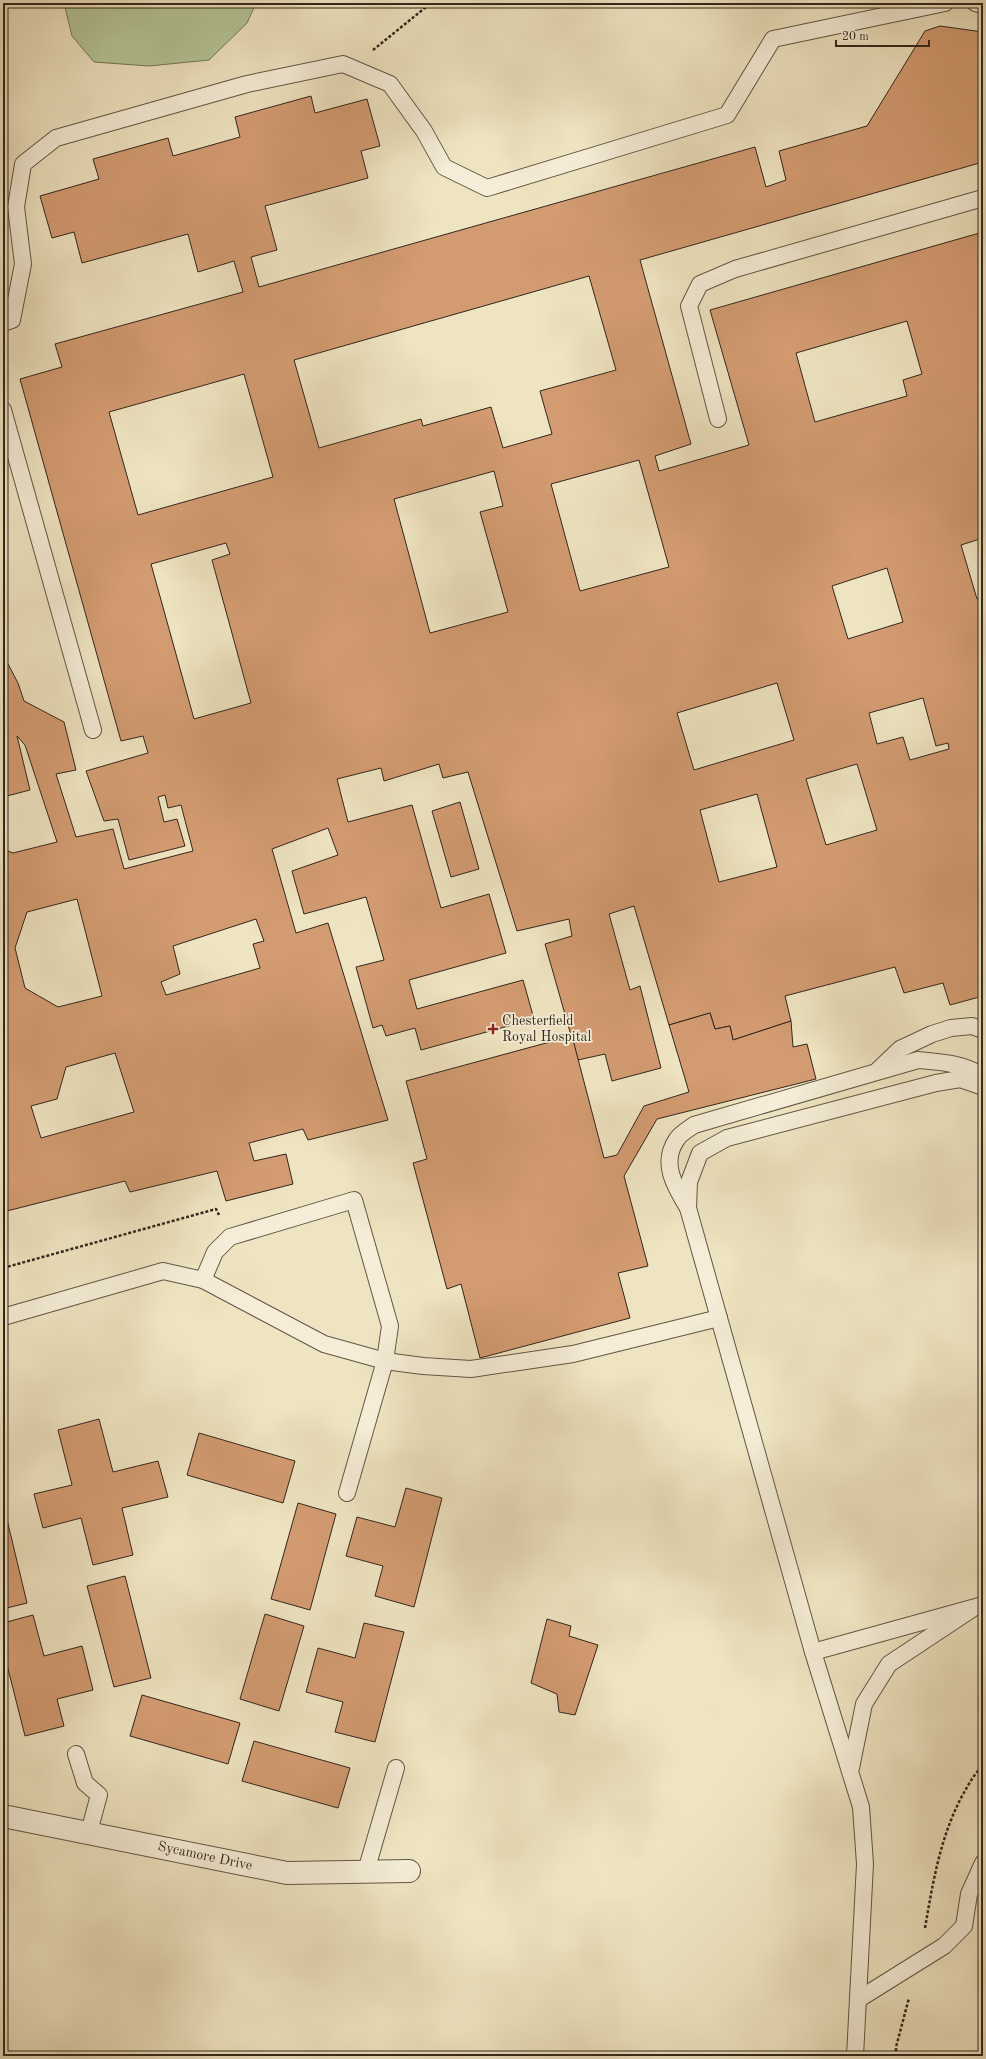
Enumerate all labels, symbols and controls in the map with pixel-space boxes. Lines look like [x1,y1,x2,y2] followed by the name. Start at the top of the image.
[836,22,929,48] scale bar
[842,31,869,43] text: 20 m
[502,1014,591,1044] place label: Chesterfield Royal Hospital
[487,1023,499,1035] marker: Chesterfield Royal Hospital
[156,1839,254,1873] street label: Sycamore Drive

